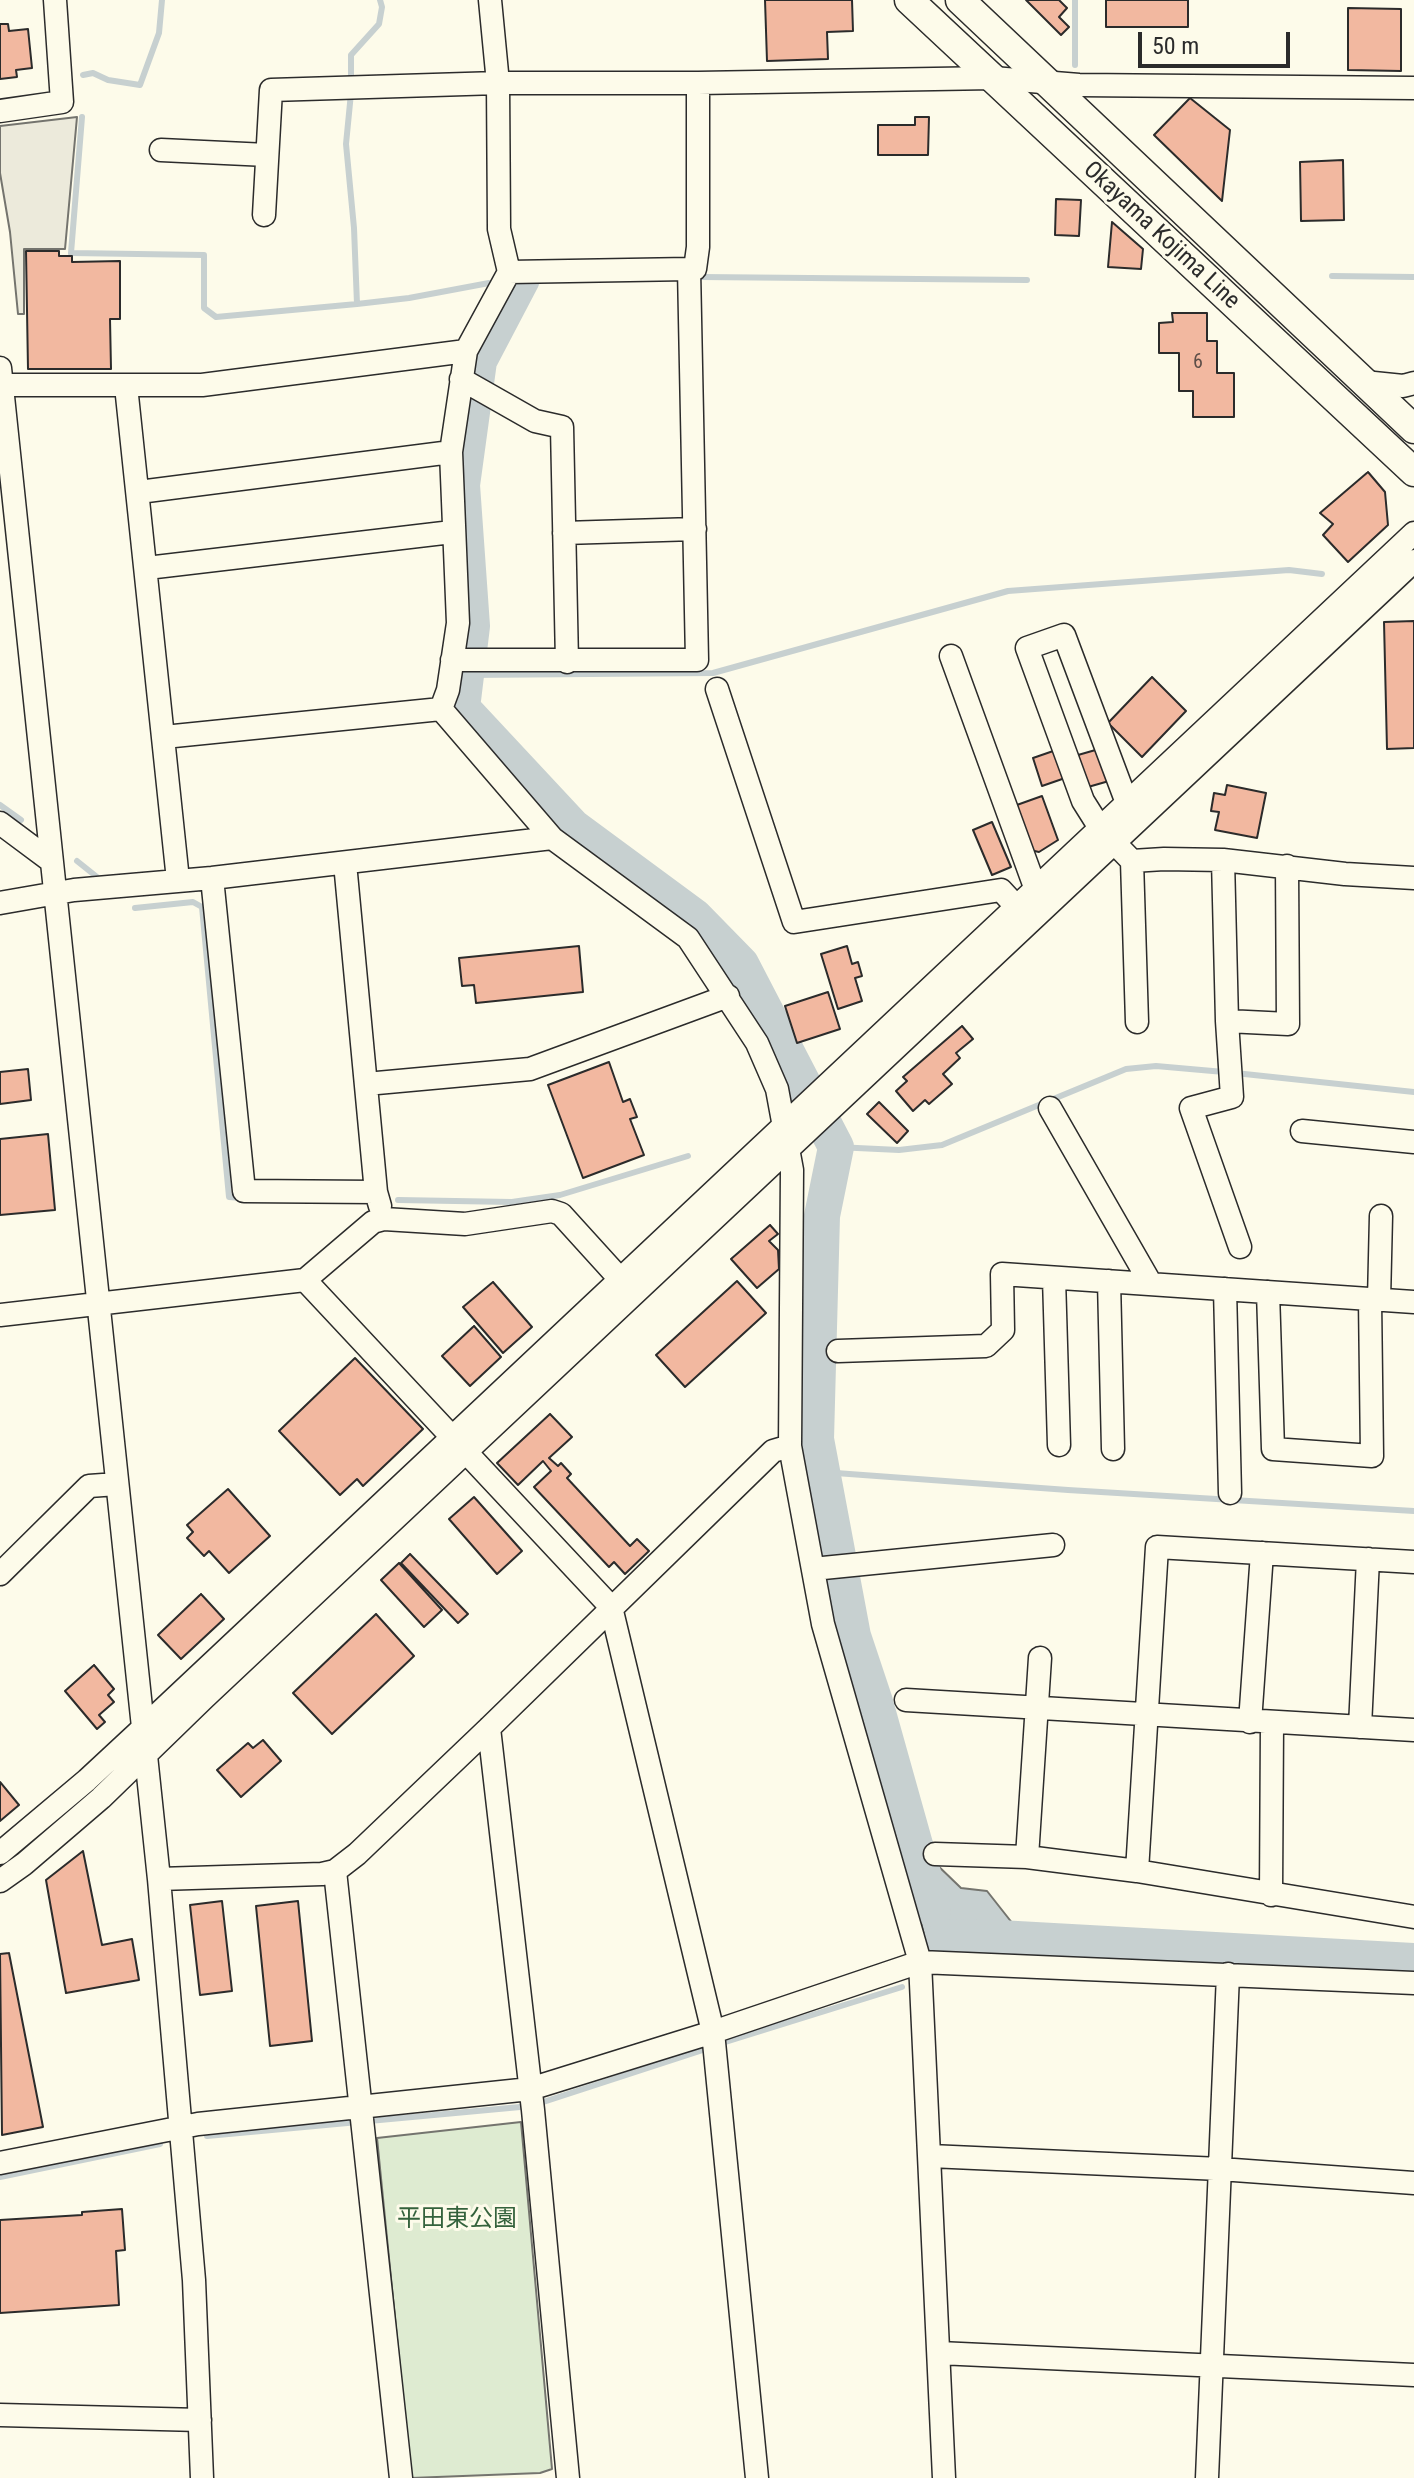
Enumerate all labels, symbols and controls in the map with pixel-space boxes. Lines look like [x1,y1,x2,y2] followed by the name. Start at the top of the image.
[1142,16,1294,66] scale bar
[1152,32,1199,60] text: 50 m
[1077,156,1245,316] street label: Okayama Kojima Line
[1193,351,1203,375] house number: 6
[397,2206,517,2234] park label: 平田東公園

